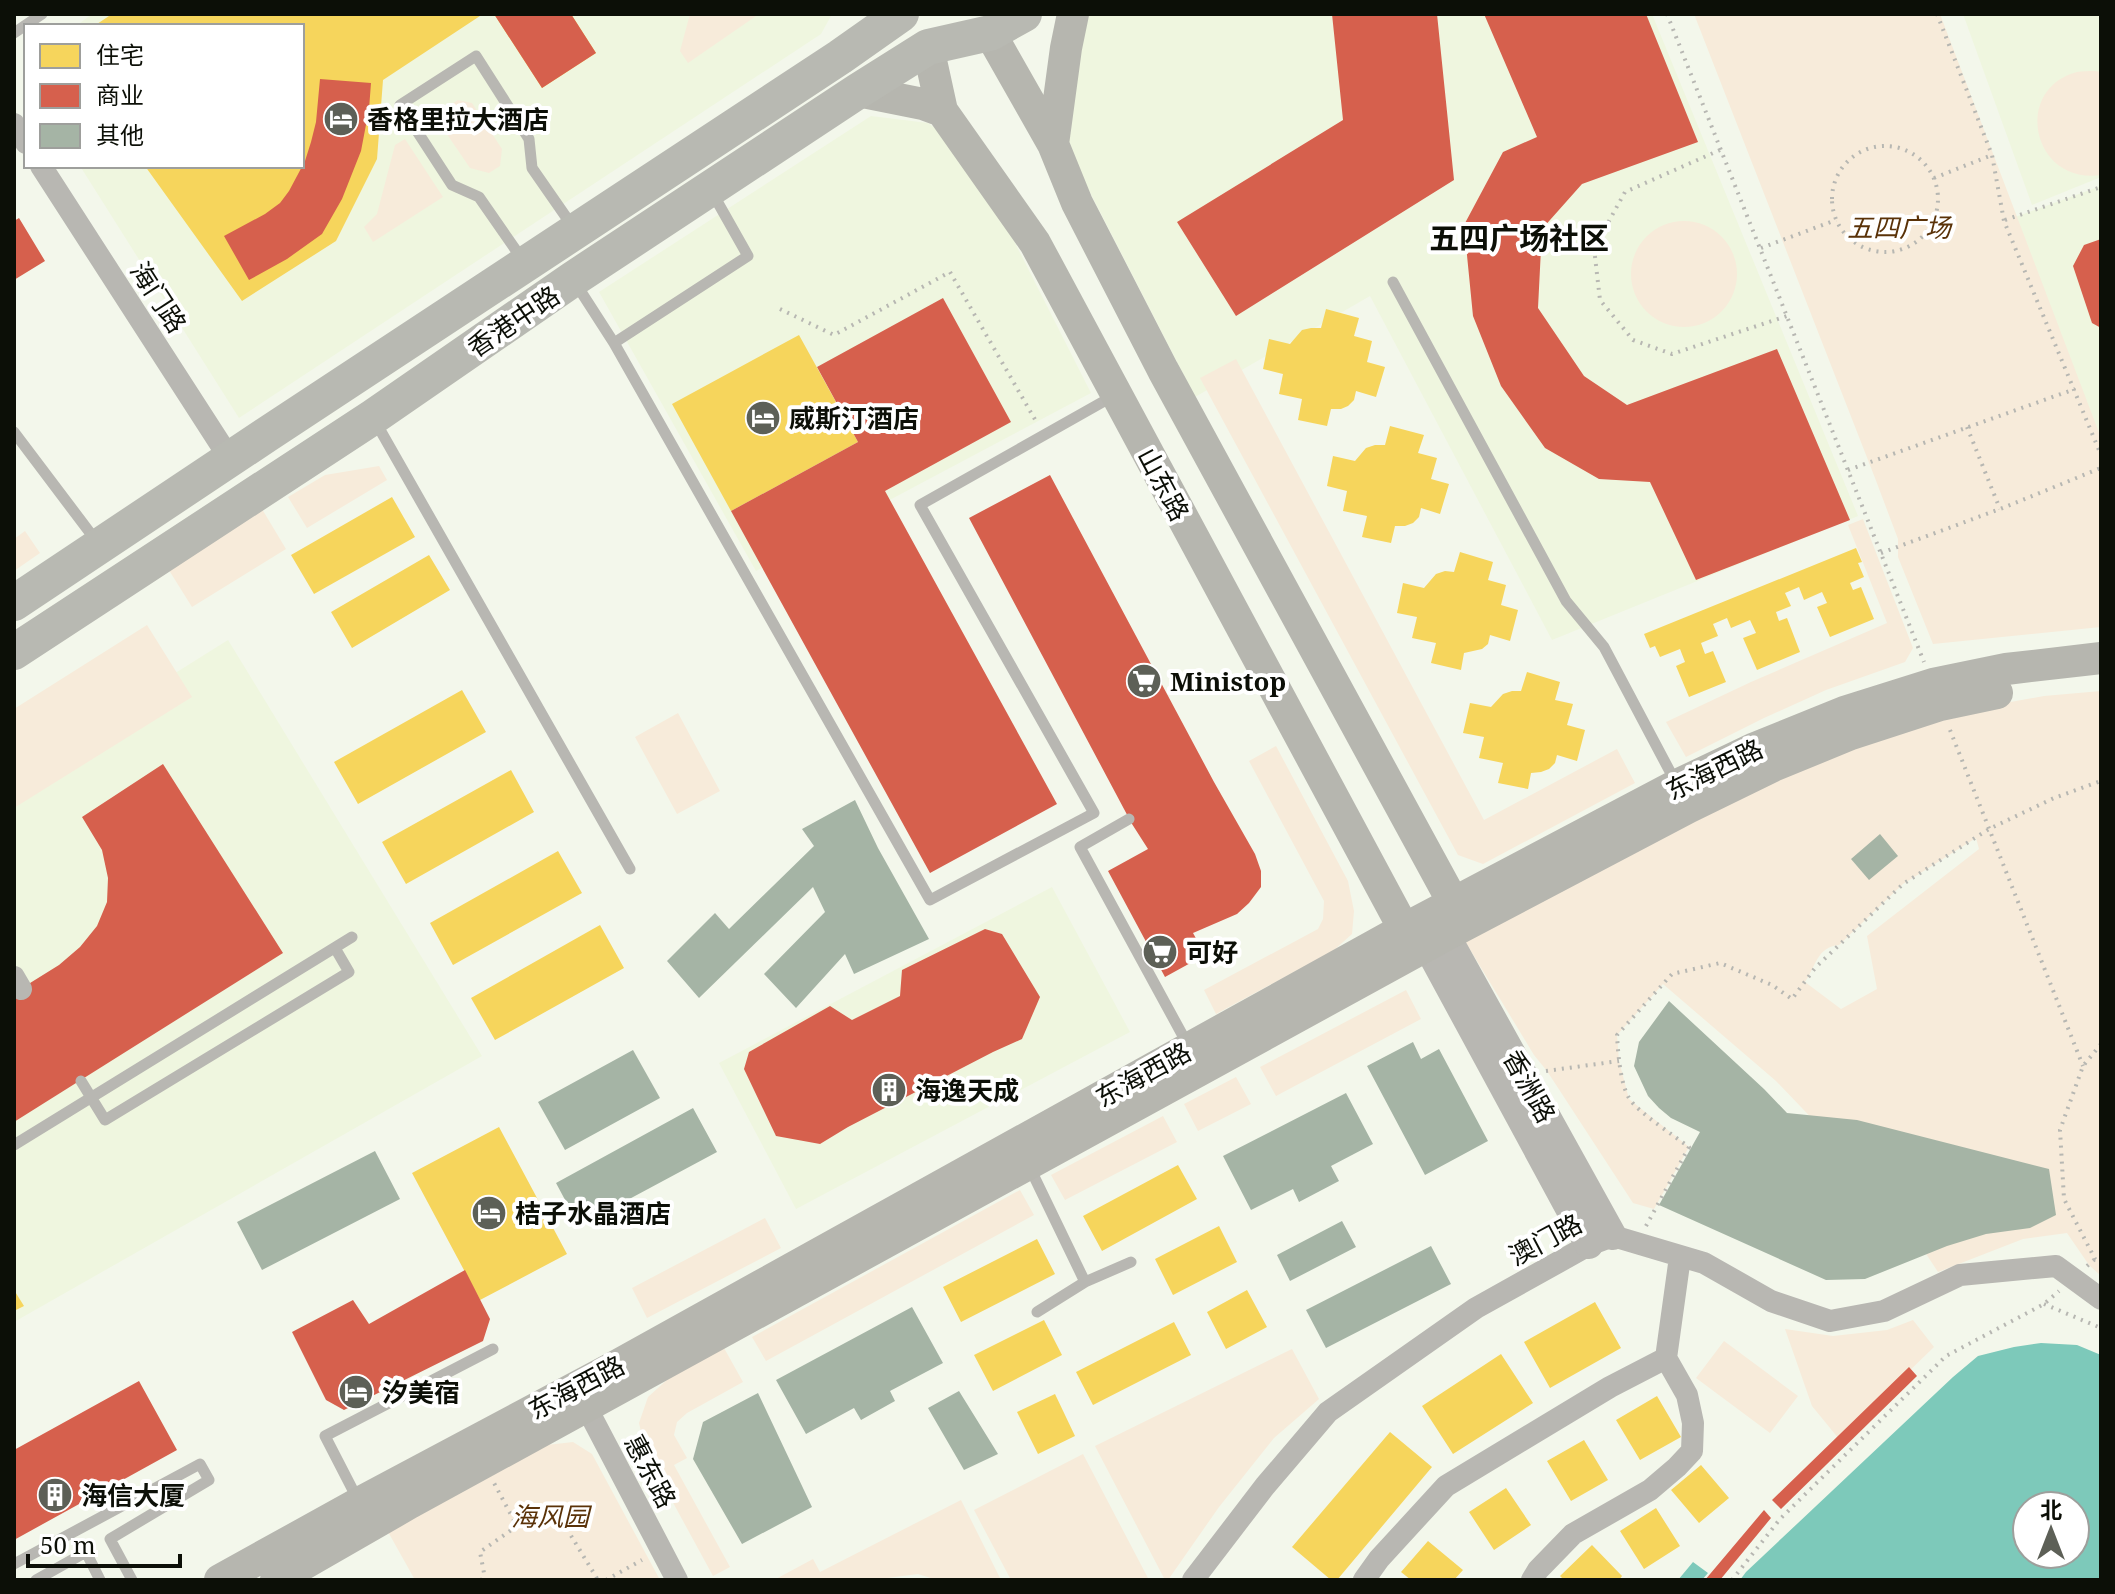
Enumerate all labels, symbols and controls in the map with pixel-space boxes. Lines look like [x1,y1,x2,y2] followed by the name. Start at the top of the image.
[24,24,304,168] legend
[96,38,144,71] text: 住宅
[96,78,144,111] text: 商业
[322,100,360,138] hotel icon: 香格里拉大酒店
[367,101,549,137] place label: 香格里拉大酒店
[96,118,144,151] text: 其他
[1847,209,1953,245] park label: 五四广场
[1429,217,1609,258] district label: 五四广场社区
[123,254,195,340] street label: 海门路
[460,277,566,365] street label: 香港中路
[744,399,782,437] hotel icon: 威斯汀酒店
[789,400,919,436] place label: 威斯汀酒店
[1130,441,1198,527] street label: 山东路
[1125,662,1163,700] supermarket icon: Ministop
[1170,663,1286,699] place label: Ministop
[1659,730,1769,808] street label: 东海西路
[1141,933,1179,971] supermarket icon: 可好
[1186,934,1238,970] place label: 可好
[1089,1033,1197,1115] street label: 东海西路
[1495,1043,1565,1129] street label: 香洲路
[870,1071,908,1109] building icon: 海逸天成
[915,1072,1019,1108] place label: 海逸天成
[470,1194,508,1232] hotel icon: 桔子水晶酒店
[515,1195,671,1231] place label: 桔子水晶酒店
[1502,1205,1588,1273] street label: 澳门路
[522,1347,630,1427] street label: 东海西路
[337,1373,375,1411] hotel icon: 汐美宿
[382,1374,460,1410] place label: 汐美宿
[617,1428,685,1514] street label: 惠东路
[36,1476,74,1514] building icon: 海信大厦
[81,1477,185,1513] place label: 海信大厦
[2011,1490,2091,1570] north arrow
[2040,1494,2062,1524] text: 北
[511,1498,593,1534] park label: 海风园
[28,1518,180,1568] scale bar
[40,1528,96,1561] text: 50 m

